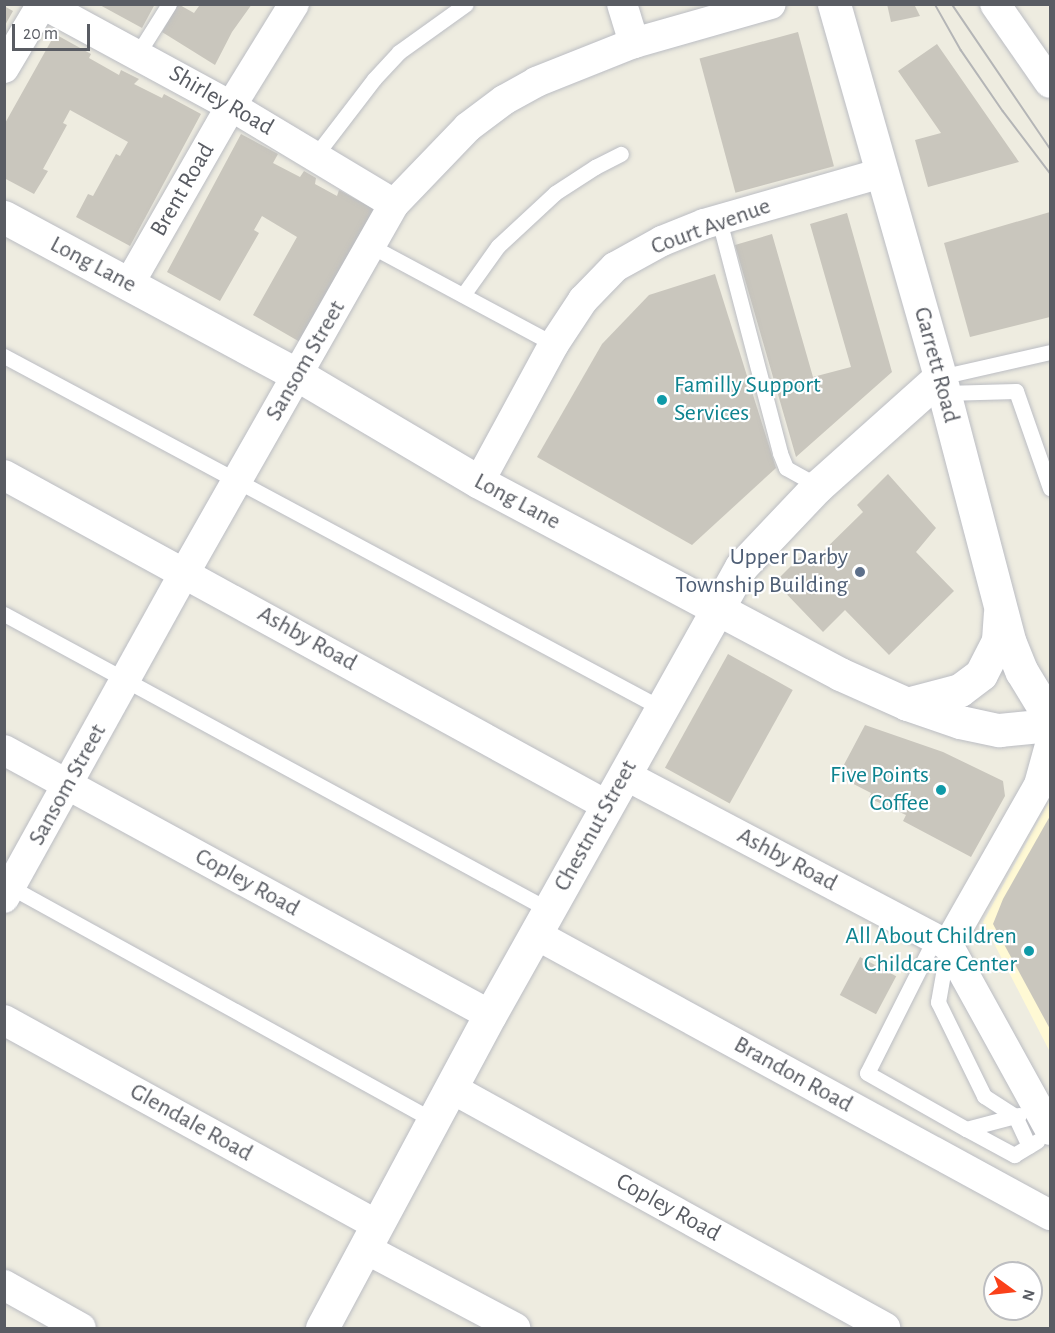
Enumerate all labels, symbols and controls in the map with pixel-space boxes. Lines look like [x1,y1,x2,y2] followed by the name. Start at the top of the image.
[15,12,93,50] scale bar
[23,25,58,43] text: 20 m
[164,60,278,142] street label: Shirley Road
[145,138,221,242] street label: Brent Road
[647,192,775,262] street label: Court Avenue
[45,230,141,300] street label: Long Lane
[260,296,352,426] street label: Sansom Street
[907,304,965,426] street label: Garrett Road
[674,372,821,428] place label: Familly Support Services
[655,393,669,407] marker: Familly Support Services
[469,467,565,537] street label: Long Lane
[675,544,848,600] place label: Upper Darby Township Building
[853,565,867,579] marker: Upper Darby Township Building
[252,600,362,678] street label: Ashby Road
[23,719,113,851] street label: Sansom Street
[548,755,644,897] street label: Chestnut Street
[830,762,929,818] place label: Five Points Coffee
[934,783,948,797] marker: Five Points Coffee
[732,822,842,898] street label: Ashby Road
[190,843,304,923] street label: Copley Road
[845,923,1017,979] place label: All About Children Childcare Center
[1022,944,1036,958] marker: All About Children Childcare Center
[729,1031,857,1119] street label: Brandon Road
[125,1078,257,1168] street label: Glendale Road
[611,1168,725,1248] street label: Copley Road
[983,1261,1043,1321] north arrow
[1019,1288,1038,1303] text: N

